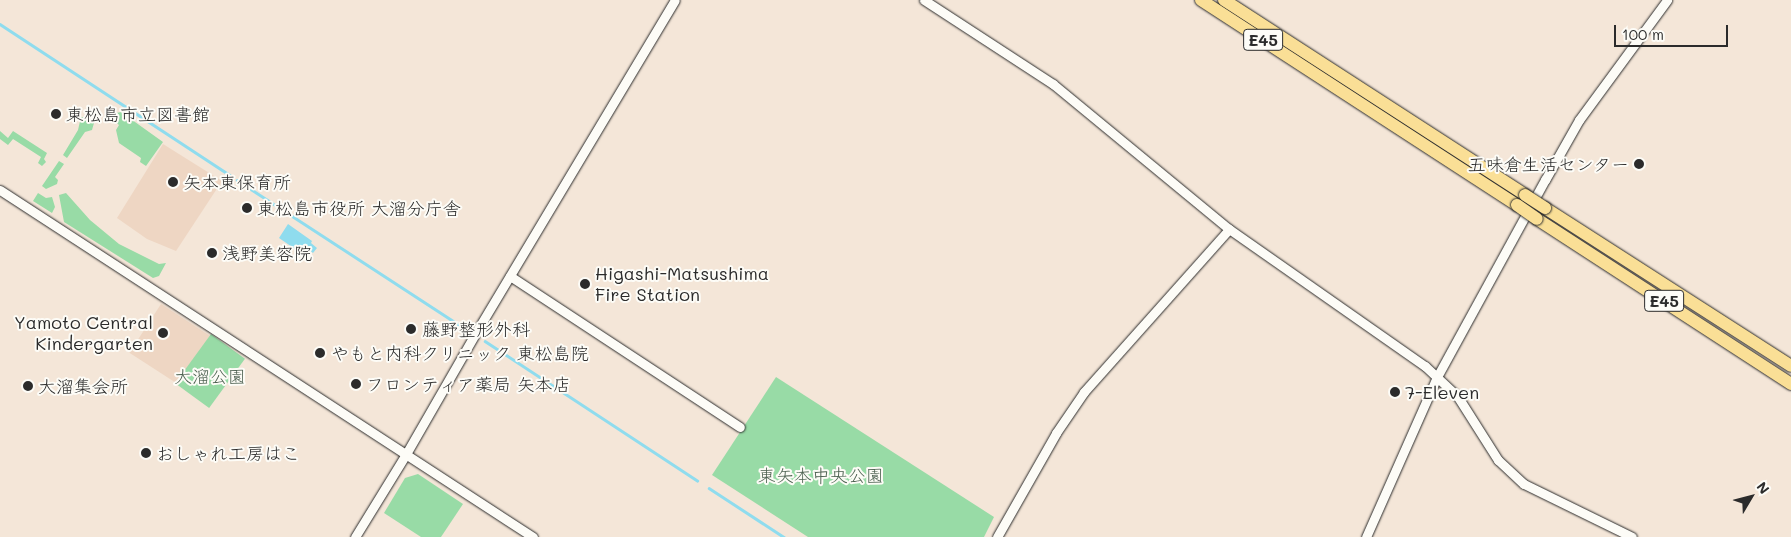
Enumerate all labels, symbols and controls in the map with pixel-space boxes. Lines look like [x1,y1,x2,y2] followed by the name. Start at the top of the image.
[1616,15,1730,47] scale bar
[1622,24,1664,44] text: 100 m
[1243,26,1283,54] road number: E45
[66,103,210,125] place label: 東松島市立図書館
[50,108,62,120] marker: 東松島市立図書館
[1467,153,1629,175] place label: 五味倉生活センター
[1633,158,1645,170] marker: 五味倉生活センター
[183,171,291,193] place label: 矢本東保育所
[167,176,179,188] marker: 矢本東保育所
[257,197,461,219] place label: 東松島市役所 大溜分庁舎
[241,202,253,214] marker: 東松島市役所 大溜分庁舎
[222,242,312,264] place label: 浅野美容院
[206,247,218,259] marker: 浅野美容院
[595,263,769,306] place label: Higashi-Matsushima Fire Station
[579,278,591,290] marker: Higashi-Matsushima Fire Station
[1644,288,1684,314] road number: E45
[14,312,153,354] place label: Yamoto Central Kindergarten
[422,318,530,340] place label: 藤野整形外科
[404,322,418,336] marker: 藤野整形外科
[157,327,169,339] marker: Yamoto Central Kindergarten
[331,342,589,364] place label: やもと内科クリニック 東松島院
[313,346,327,360] marker: やもと内科クリニック 東松島院
[174,365,246,387] park label: 大溜公園
[366,373,570,395] place label: フロンティア薬局 矢本店
[38,375,128,397] place label: 大溜集会所
[350,378,362,390] marker: フロンティア薬局 矢本店
[22,380,34,392] marker: 大溜集会所
[1405,381,1479,403] place label: 7-Eleven
[1389,386,1401,398] marker: 7-Eleven
[156,442,300,464] place label: おしゃれ工房はこ
[140,447,152,459] marker: おしゃれ工房はこ
[758,464,884,486] park label: 東矢本中央公園
[1726,472,1776,522] north arrow
[1753,478,1774,498] text: N

